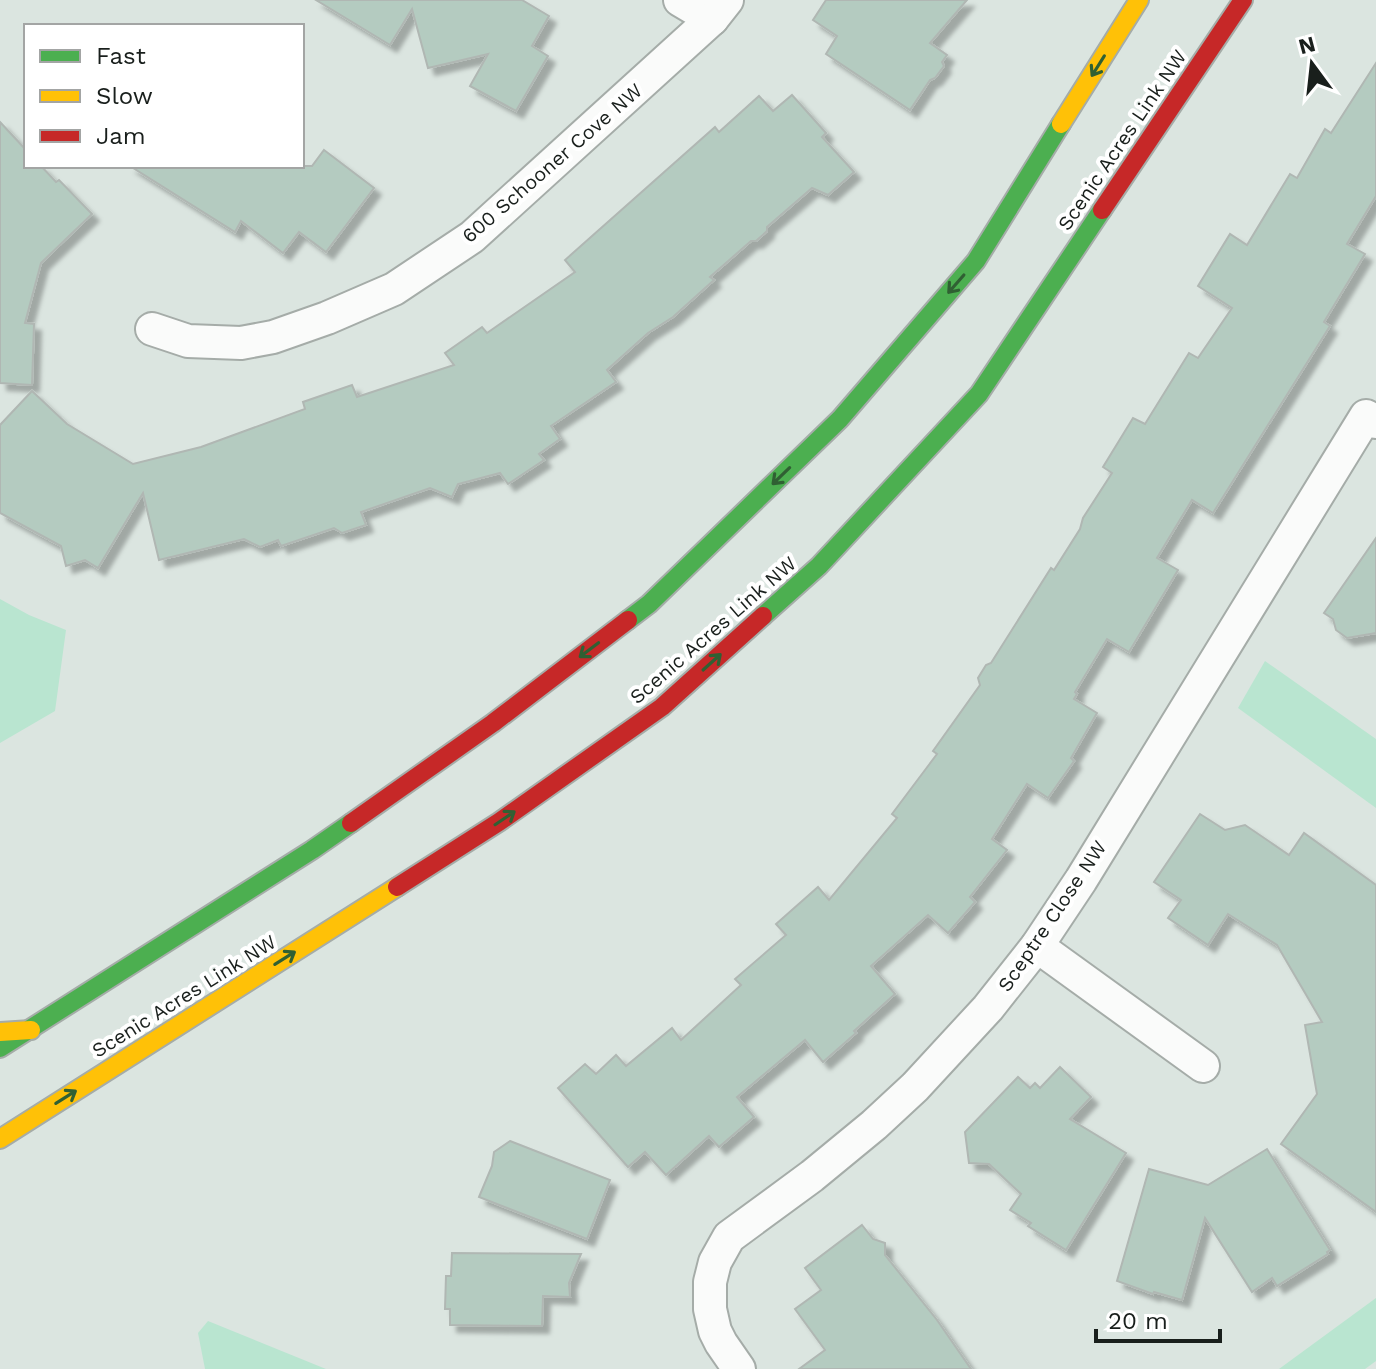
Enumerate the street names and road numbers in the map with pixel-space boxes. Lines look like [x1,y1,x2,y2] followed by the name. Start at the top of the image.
[1053,45,1191,235] street label: Scenic Acres Link NW
[457,78,647,248] street label: 600 Schooner Cove NW
[625,551,801,709] street label: Scenic Acres Link NW
[993,836,1111,996] street label: Sceptre Close NW
[87,929,281,1063] street label: Scenic Acres Link NW

